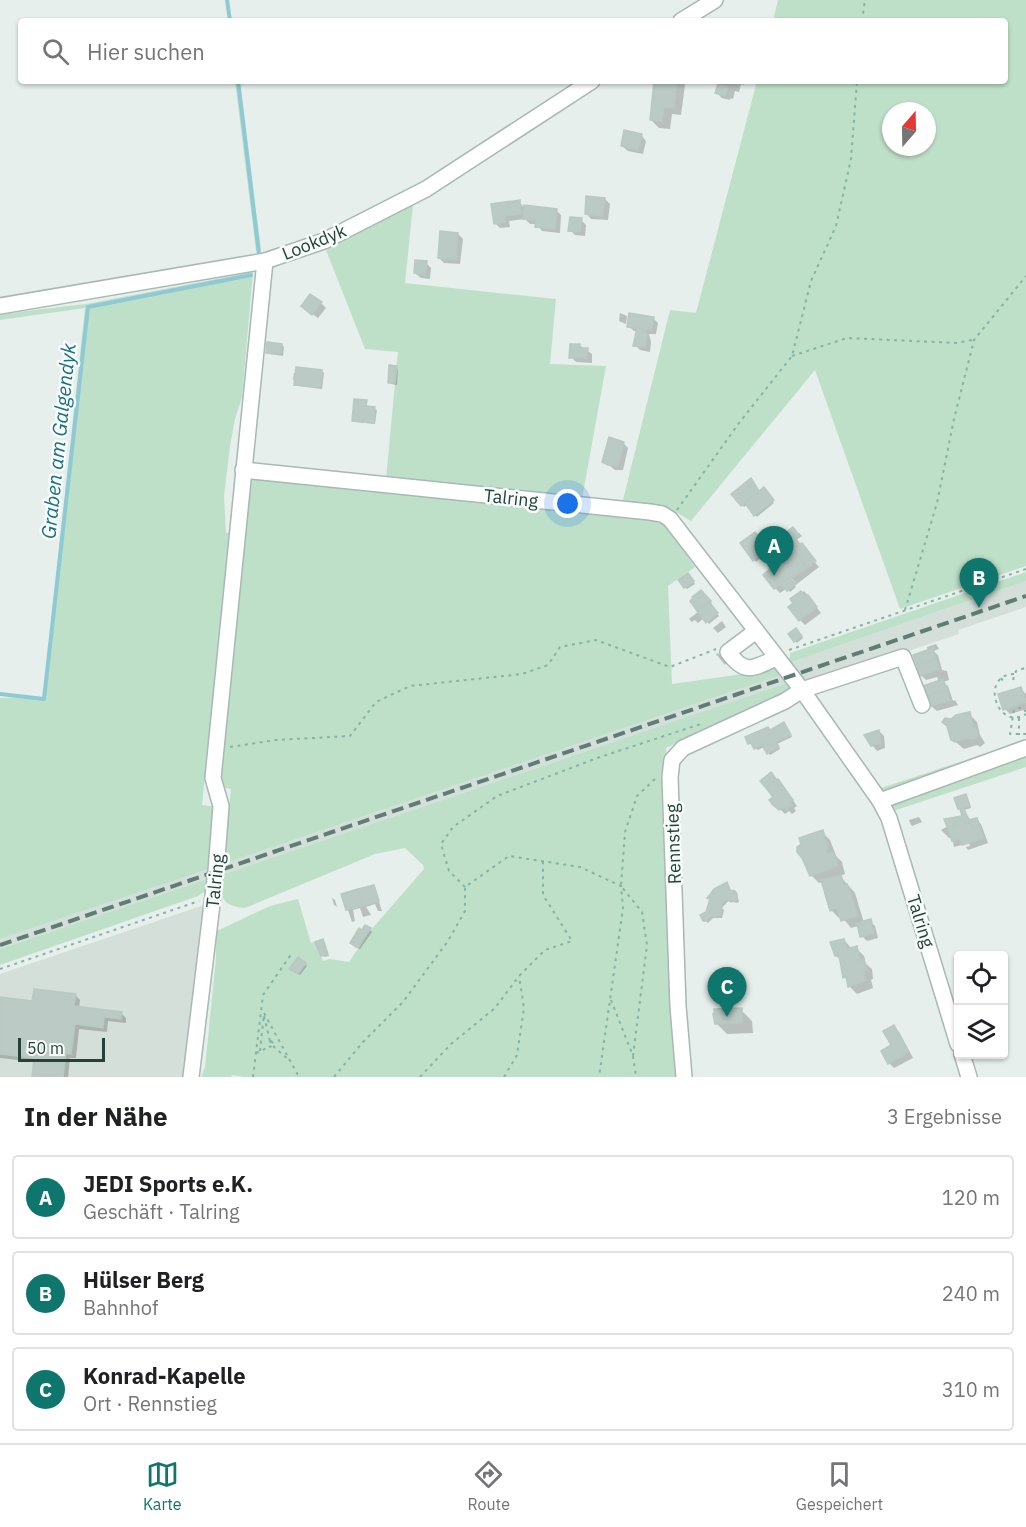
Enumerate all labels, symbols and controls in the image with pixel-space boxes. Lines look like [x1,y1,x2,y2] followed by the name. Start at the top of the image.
[18,18,1008,84] search box
[39,35,72,68] icon: search
[87,37,205,66] text: Hier suchen
[882,102,936,156] north arrow
[279,219,350,265] street label: Lookdyk
[34,341,82,540] water label: Graben am Galgendyk
[483,484,540,512] street label: Talring
[553,489,582,518] your location
[754,526,794,576] pin: A
[960,558,998,608] pin: B
[660,803,686,885] street label: Rennstieg
[201,852,229,909] street label: Talring
[902,892,940,951] street label: Talring
[954,951,1008,1059] map controls
[954,951,1008,1005] button: locate
[708,968,746,1017] pin: C
[954,1005,1008,1059] button: layers
[18,1035,105,1062] scale bar
[27,1038,64,1058] text: 50 m
[24,1099,168,1133] text: In der Nähe
[887,1103,1002,1130] text: 3 Ergebnisse
[83,1169,253,1198] text: JEDI Sports e.K.
[39,1184,52,1211] text: A
[942,1184,1000,1211] text: 120 m
[83,1198,240,1225] text: Geschäft · Talring
[83,1265,204,1294] text: Hülser Berg
[39,1280,52,1307] text: B
[942,1280,1000,1307] text: 240 m
[83,1294,158,1321] text: Bahnhof
[83,1361,246,1390] text: Konrad-Kapelle
[39,1376,52,1403] text: C
[942,1376,1000,1403] text: 310 m
[83,1390,217,1417] text: Ort · Rennstieg
[143,1458,182,1514] tab: Karte
[468,1458,510,1514] tab: Route
[796,1458,883,1514] tab: Gespeichert

